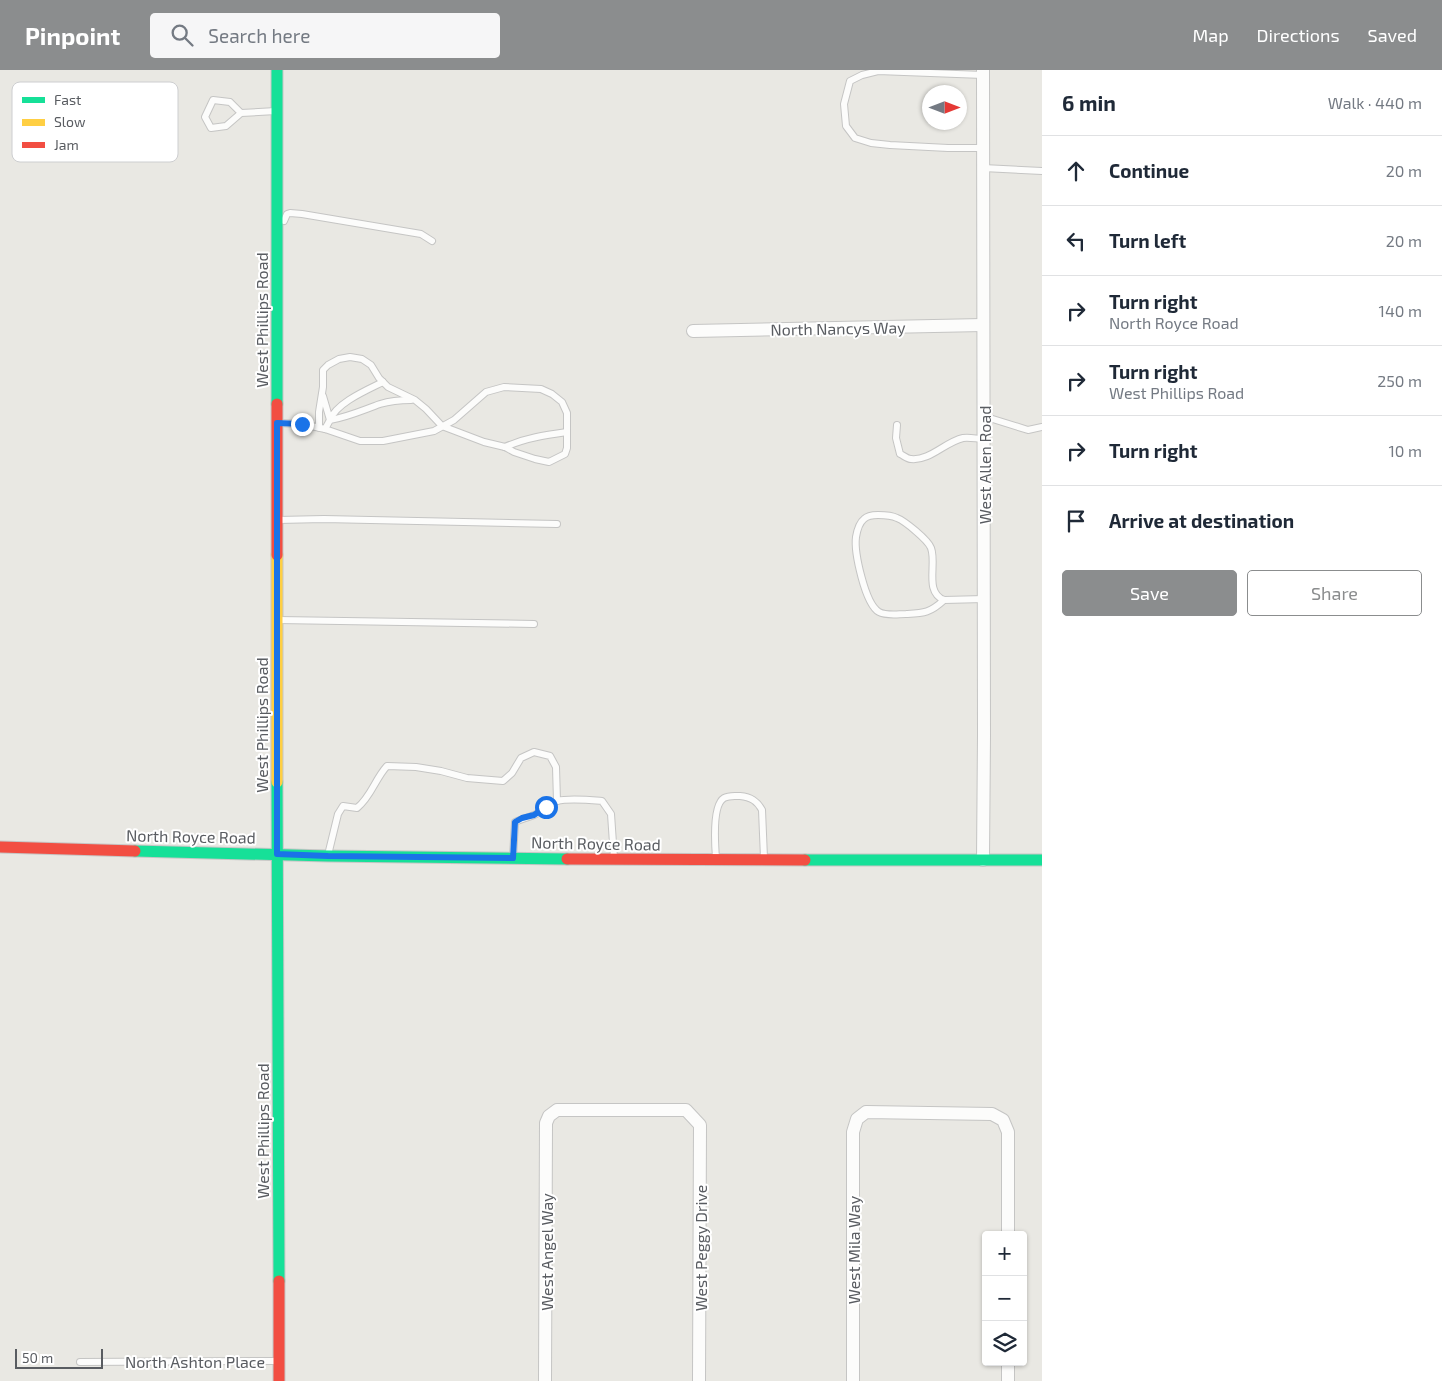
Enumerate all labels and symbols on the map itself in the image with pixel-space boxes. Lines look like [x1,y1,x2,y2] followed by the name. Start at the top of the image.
[12,82,178,162] legend
[922,85,967,130] north arrow
[54,91,81,108] text: Fast
[54,113,86,130] text: Slow
[54,136,79,153] text: Jam
[252,252,271,388] street label: West Phillips Road
[770,317,906,339] street label: North Nancys Way
[975,406,994,524] street label: West Allen Road
[291,413,314,436] route end
[252,657,271,793] street label: West Phillips Road
[535,796,558,819] route start
[126,825,256,847] street label: North Royce Road
[531,832,661,854] street label: North Royce Road
[253,1063,272,1199] street label: West Phillips Road
[691,1185,710,1311] street label: West Peggy Drive
[537,1193,556,1311] street label: West Angel Way
[844,1195,863,1304] street label: West Mila Way
[15,1346,102,1369] scale bar
[125,1352,265,1371] street label: North Ashton Place

